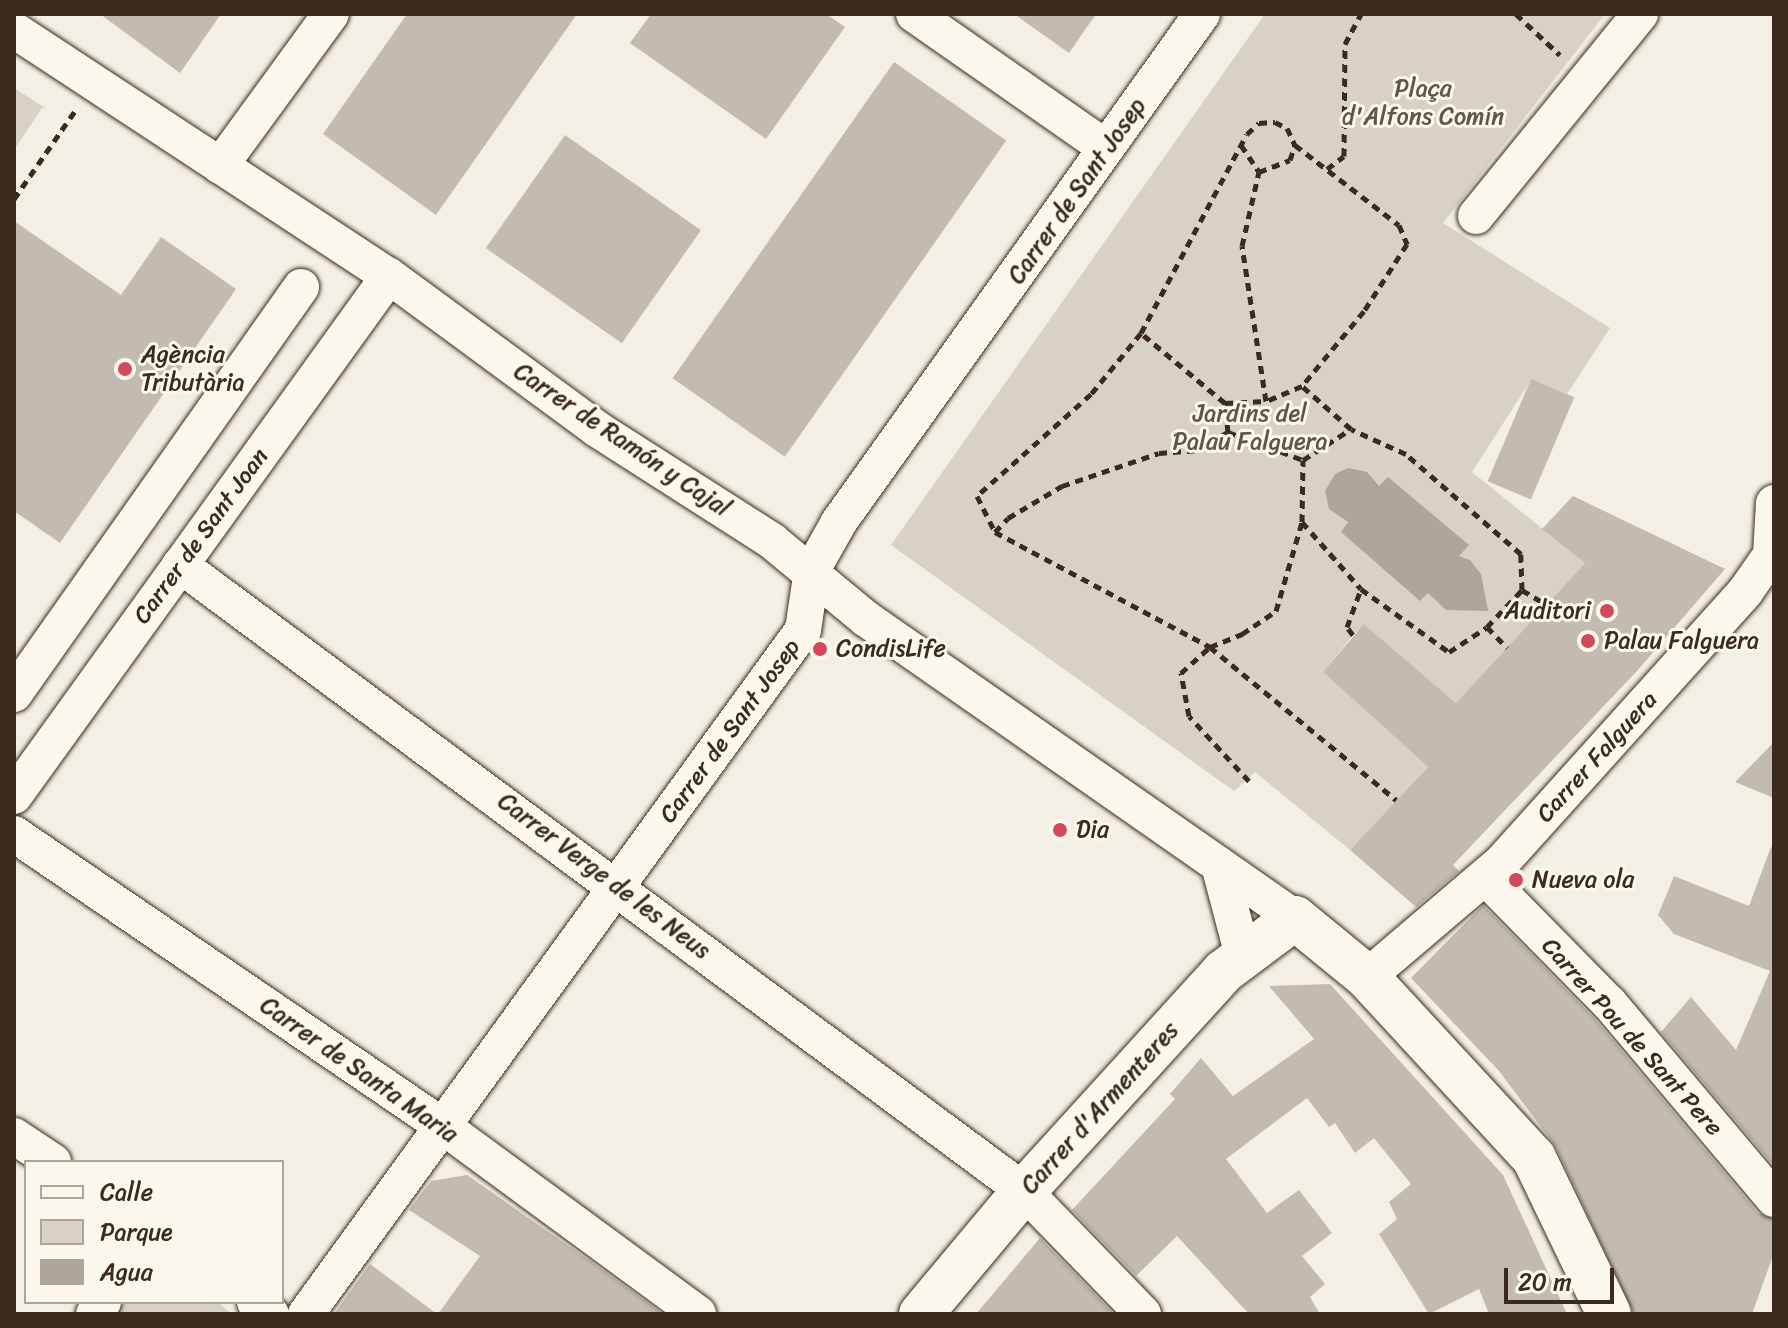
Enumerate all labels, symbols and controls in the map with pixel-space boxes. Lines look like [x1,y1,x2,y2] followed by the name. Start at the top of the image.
[1342,75,1504,131] park label: Plaça d'Alfons Comín
[1001,92,1153,290] street label: Carrer de Sant Josep
[141,341,245,397] place label: Agència Tributària
[508,357,736,523] street label: Carrer de Ramón y Cajal
[116,360,134,378] marker: Agència Tributària
[1172,400,1328,456] park label: Jardins del Palau Falguera
[127,442,275,630] street label: Carrer de Sant Joan
[1504,597,1591,625] place label: Auditori
[1598,602,1616,620] marker: Auditori
[1604,627,1759,655] place label: Palau Falguera
[653,632,807,830] street label: Carrer de Sant Josep
[1579,632,1597,650] marker: Palau Falguera
[836,635,946,663] place label: CondisLife
[811,640,829,658] marker: CondisLife
[1531,686,1663,828] street label: Carrer Falguera
[491,786,717,966] street label: Carrer Verge de les Neus
[1076,816,1109,844] place label: Dia
[1051,821,1069,839] marker: Dia
[1532,866,1634,894] place label: Nueva ola
[1507,871,1525,889] marker: Nueva ola
[1535,931,1729,1143] street label: Carrer Pou de Sant Pere
[254,991,464,1149] street label: Carrer de Santa Maria
[1015,1016,1185,1200] street label: Carrer d'Armenteres
[24,1160,284,1304] legend
[100,1171,153,1213] text: Calle
[100,1211,173,1253] text: Parque
[100,1251,153,1293] text: Agua
[1508,1252,1618,1302] scale bar
[1518,1261,1572,1303] text: 20 m

